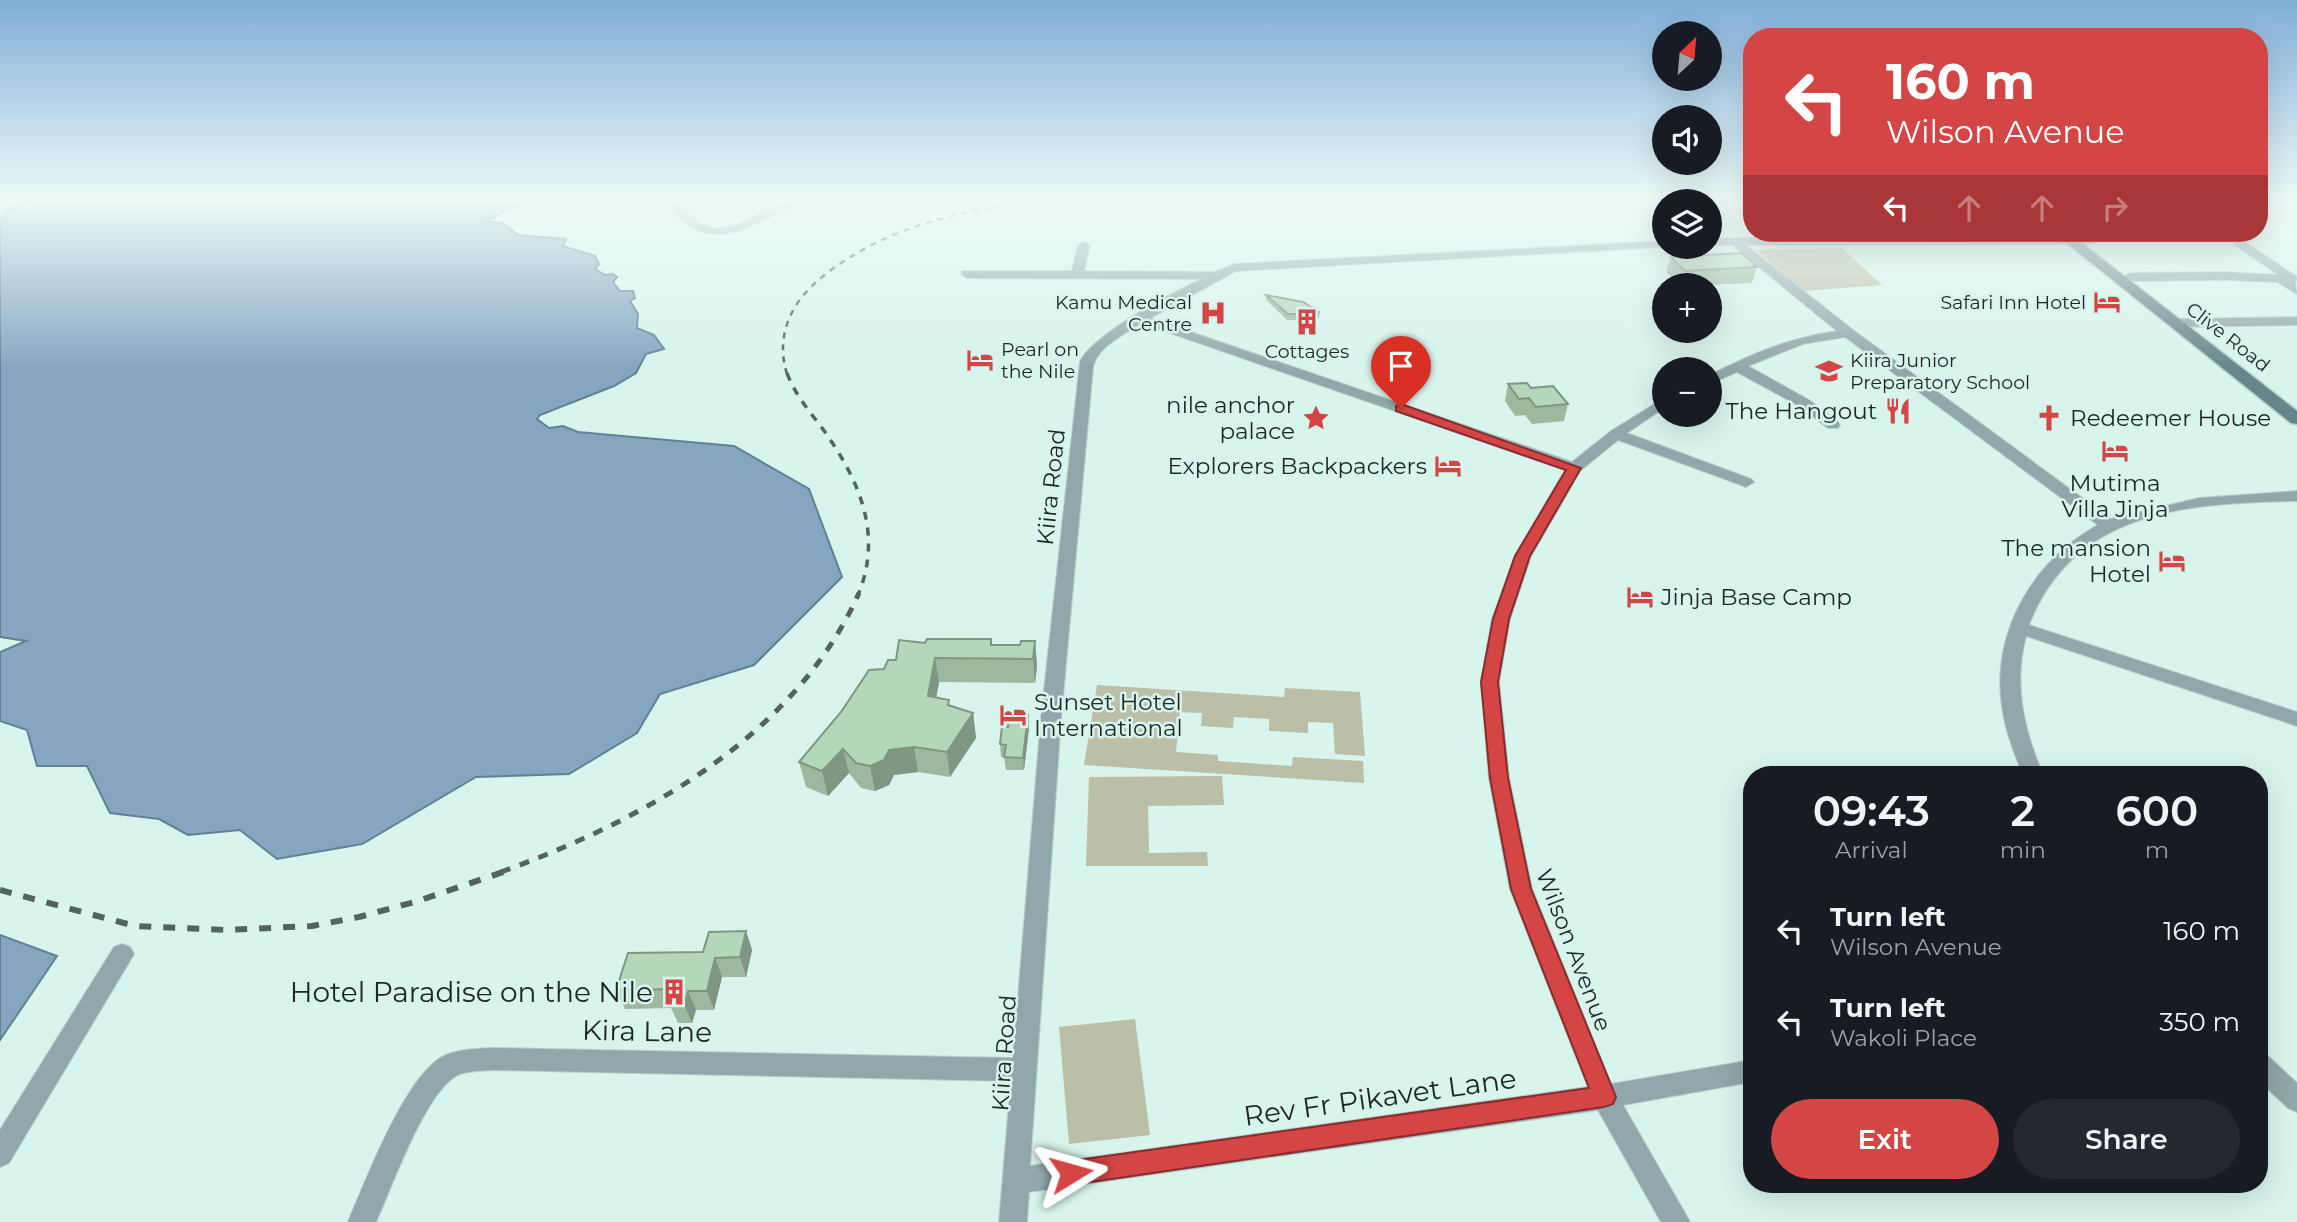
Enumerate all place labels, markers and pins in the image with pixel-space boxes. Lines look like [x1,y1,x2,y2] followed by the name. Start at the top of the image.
[2092,287,2122,317] hotel icon: Safari Inn Hotel
[1055,291,1192,336] place label: Kamu Medical Centre
[1940,291,2086,314] place label: Safari Inn Hotel
[1198,298,1228,328] hospital icon: Kamu Medical Centre
[1292,307,1322,337] building icon: Cottages
[1371,336,1431,408] pin
[1001,338,1079,383] place label: Pearl on the Nile
[1265,340,1349,363] place label: Cottages
[965,345,995,375] hotel icon: Pearl on the Nile
[1850,349,2030,394] place label: Kiira Junior Preparatory School
[1814,356,1844,386] school or university icon: Kiira Junior Preparatory School
[1166,391,1295,445] place label: nile anchor palace
[1883,396,1913,426] restaurant icon: The Hangout
[1726,397,1877,425] place label: The Hangout
[1301,403,1331,433] place icon: nile anchor palace
[2034,403,2064,433] church icon: Redeemer House
[2070,404,2271,432] place label: Redeemer House
[2100,436,2130,466] hotel icon: Mutima Villa Jinja
[1433,451,1463,481] hotel icon: Explorers Backpackers
[1168,452,1427,480] place label: Explorers Backpackers
[2062,469,2168,523] place label: Mutima Villa Jinja
[2001,534,2151,588] place label: The mansion Hotel
[2157,546,2187,576] hotel icon: The mansion Hotel
[1625,582,1655,612] hotel icon: Jinja Base Camp
[1660,583,1852,611] place label: Jinja Base Camp
[1034,688,1183,742] place label: Sunset Hotel International
[998,700,1028,730] hotel icon: Sunset Hotel International
[290,975,653,1009] place label: Hotel Paradise on the Nile
[659,977,689,1007] building icon: Hotel Paradise on the Nile

